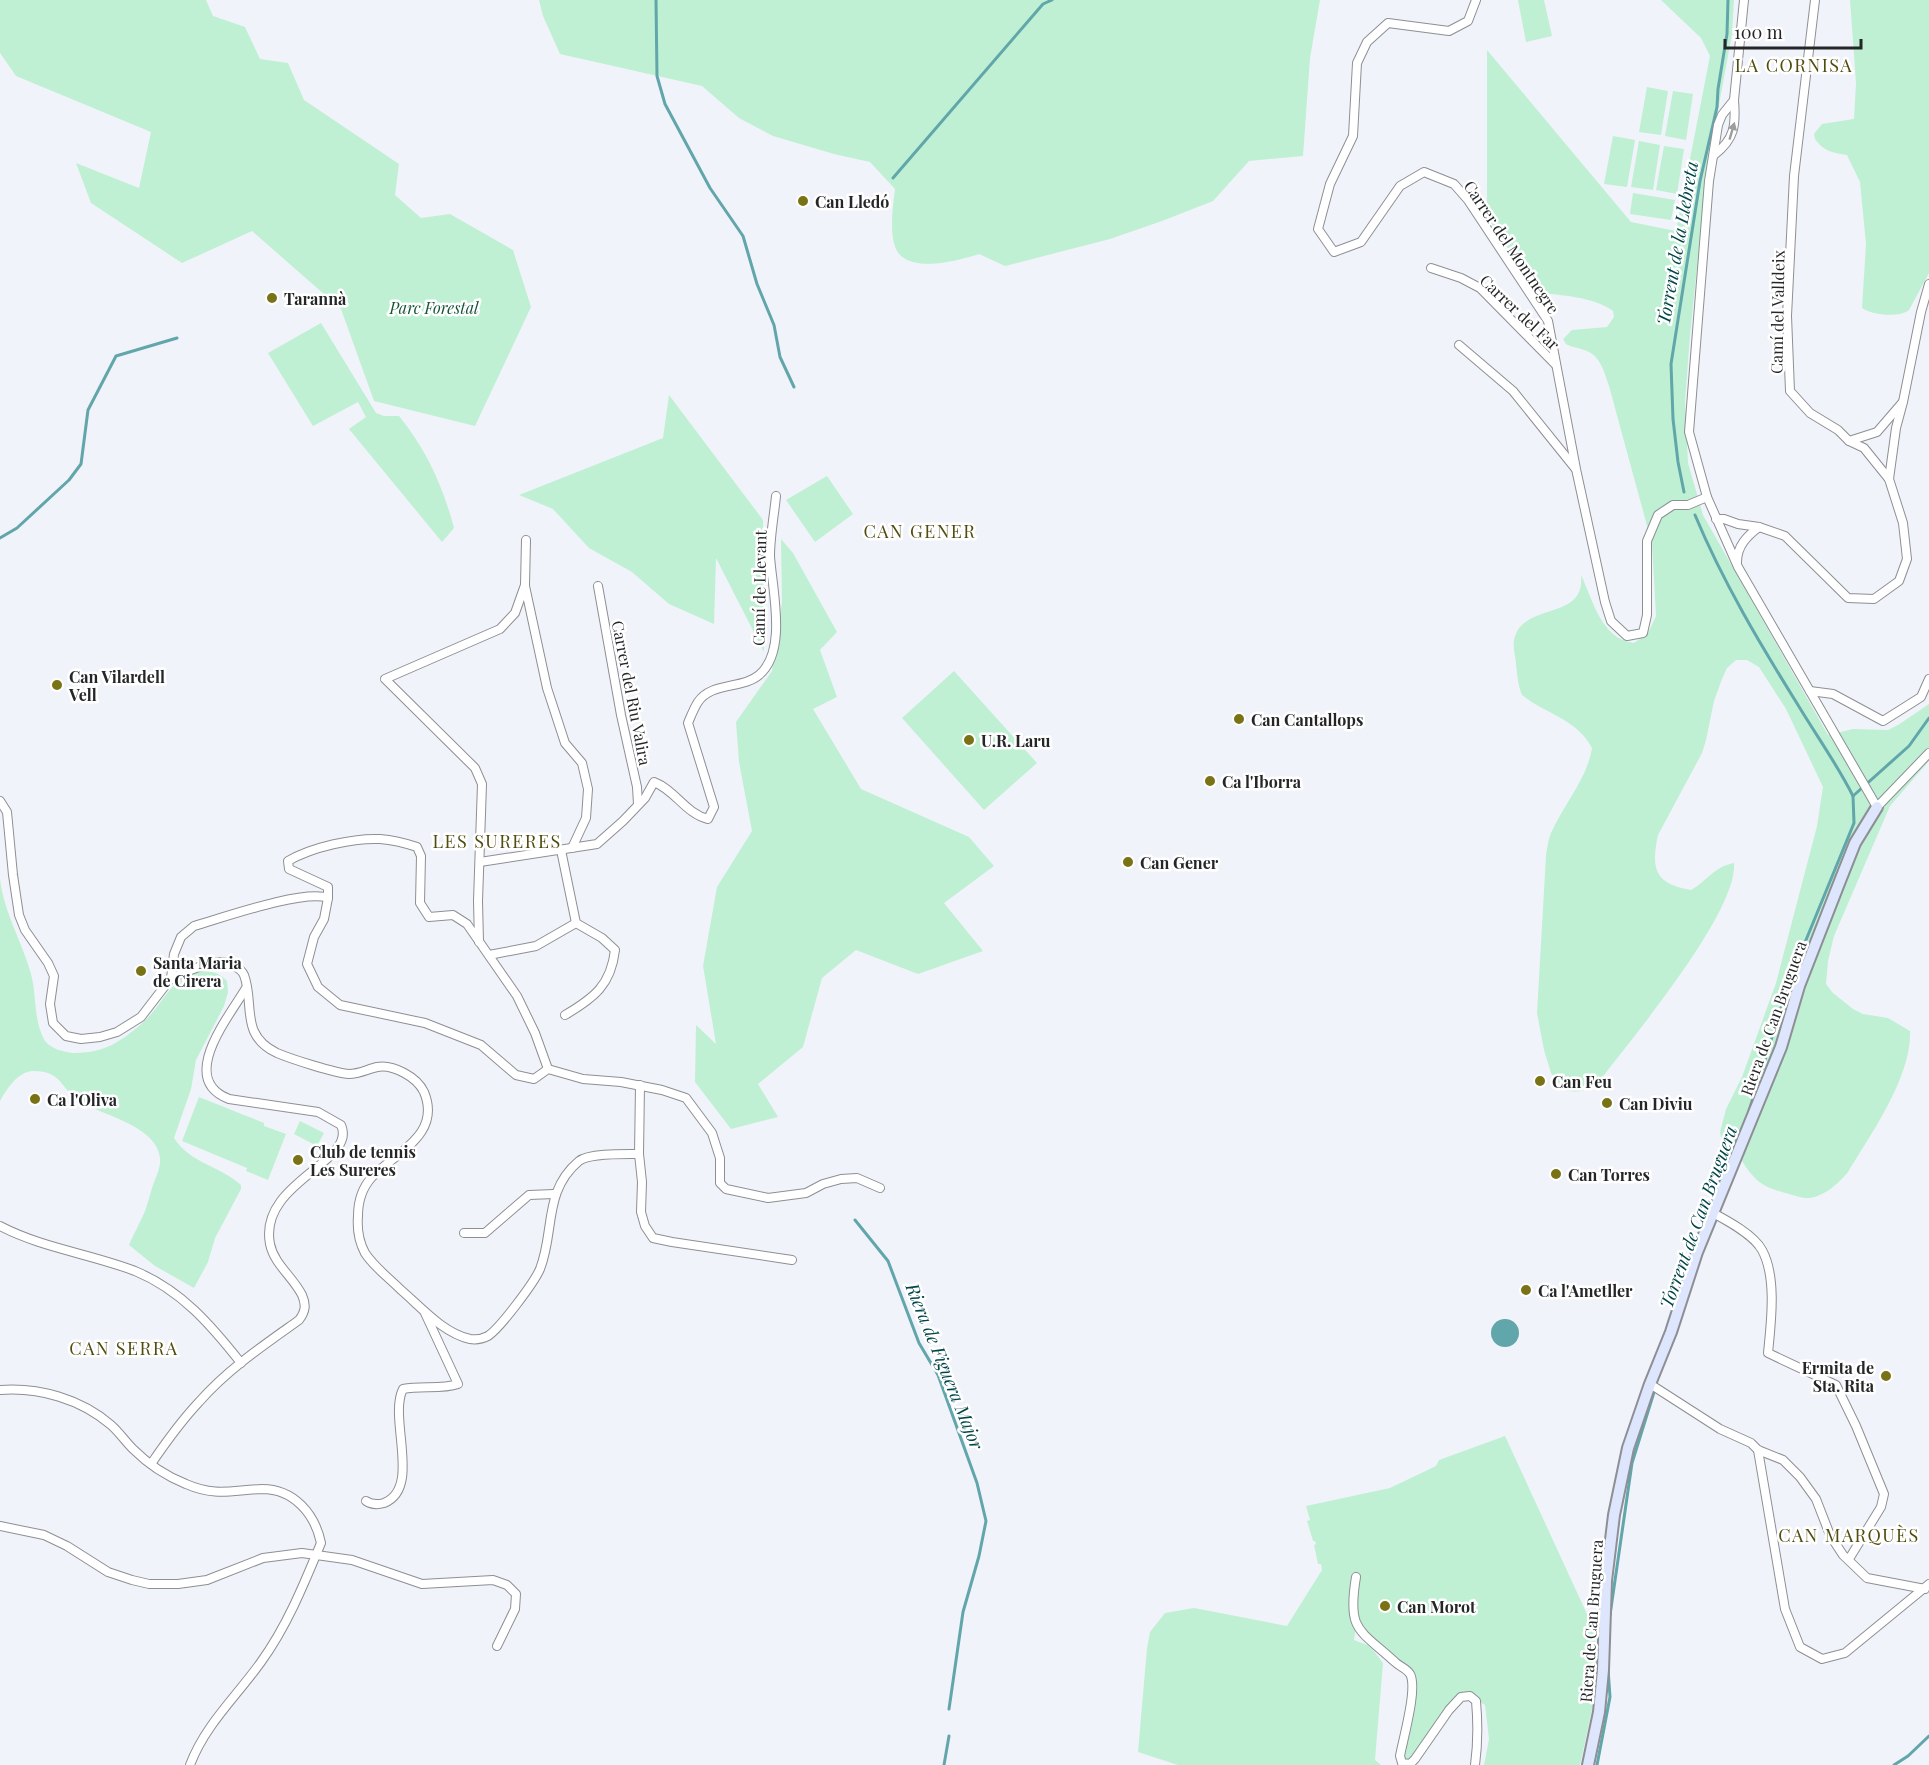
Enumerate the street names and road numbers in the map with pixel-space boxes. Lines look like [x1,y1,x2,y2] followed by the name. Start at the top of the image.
[1460,176,1564,318] street label: Carrer del Montnegre
[1765,249,1789,374] street label: Camí del Valldeix
[1476,270,1564,354] street label: Carrer del Far
[747,529,771,646] street label: Camí de Llevant
[608,619,656,767] street label: Carrer del Riu Valira
[1735,938,1811,1098] street label: Riera de Can Bruguera
[1575,1539,1607,1703] street label: Riera de Can Bruguera

